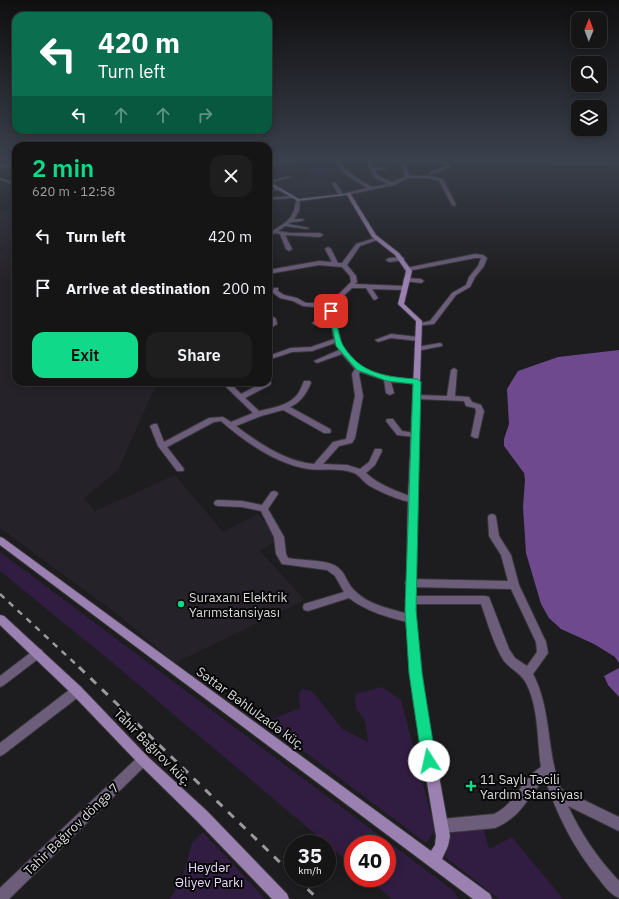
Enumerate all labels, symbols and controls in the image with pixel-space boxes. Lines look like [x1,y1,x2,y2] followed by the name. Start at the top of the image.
[571,12,607,48] north arrow
[571,12,607,136] map controls
[98,24,180,61] text: 420 m
[32,28,84,80] icon: left
[571,56,607,92] button: search
[98,60,166,83] text: Turn left
[571,100,607,136] button: layers
[68,104,90,126] icon: left
[110,104,132,126] icon: ahead
[152,104,174,126] icon: ahead
[194,104,216,126] icon: right
[32,152,94,184] text: 2 min
[210,155,252,197] button: close
[32,183,115,200] text: 620 m · 12:58
[32,225,54,247] icon: left
[66,227,126,246] text: Turn left
[208,227,252,246] text: 420 m
[32,277,54,299] icon: arrive
[66,279,210,298] text: Arrive at destination
[222,279,266,298] text: 200 m
[314,294,348,328] pin
[320,300,342,322] icon: arrive
[32,332,138,378] button: Exit
[146,332,252,378] button: Share
[189,589,287,621] place label: Suraxanı Elektrik Yarımstansiyası
[176,599,186,609] marker: Suraxanı Elektrik Yarımstansiyası
[193,663,309,754] street label: Səttar Bəhlulzadə küç.
[110,705,195,790] street label: Tahir Bağırov küç.
[408,740,450,782] position arrow
[480,771,583,803] place label: 11 Saylı Təcili Yardım Stansiyası
[20,780,123,879] street label: Tahir Bağırov döngə 7
[465,780,477,792] marker: 11 Saylı Təcili Yardım Stansiyası
[344,835,396,887] speed limit sign: 40
[298,842,322,869] text: 35
[175,859,243,891] park label: Heydər Əliyev Parkı
[298,864,322,877] text: km/h

